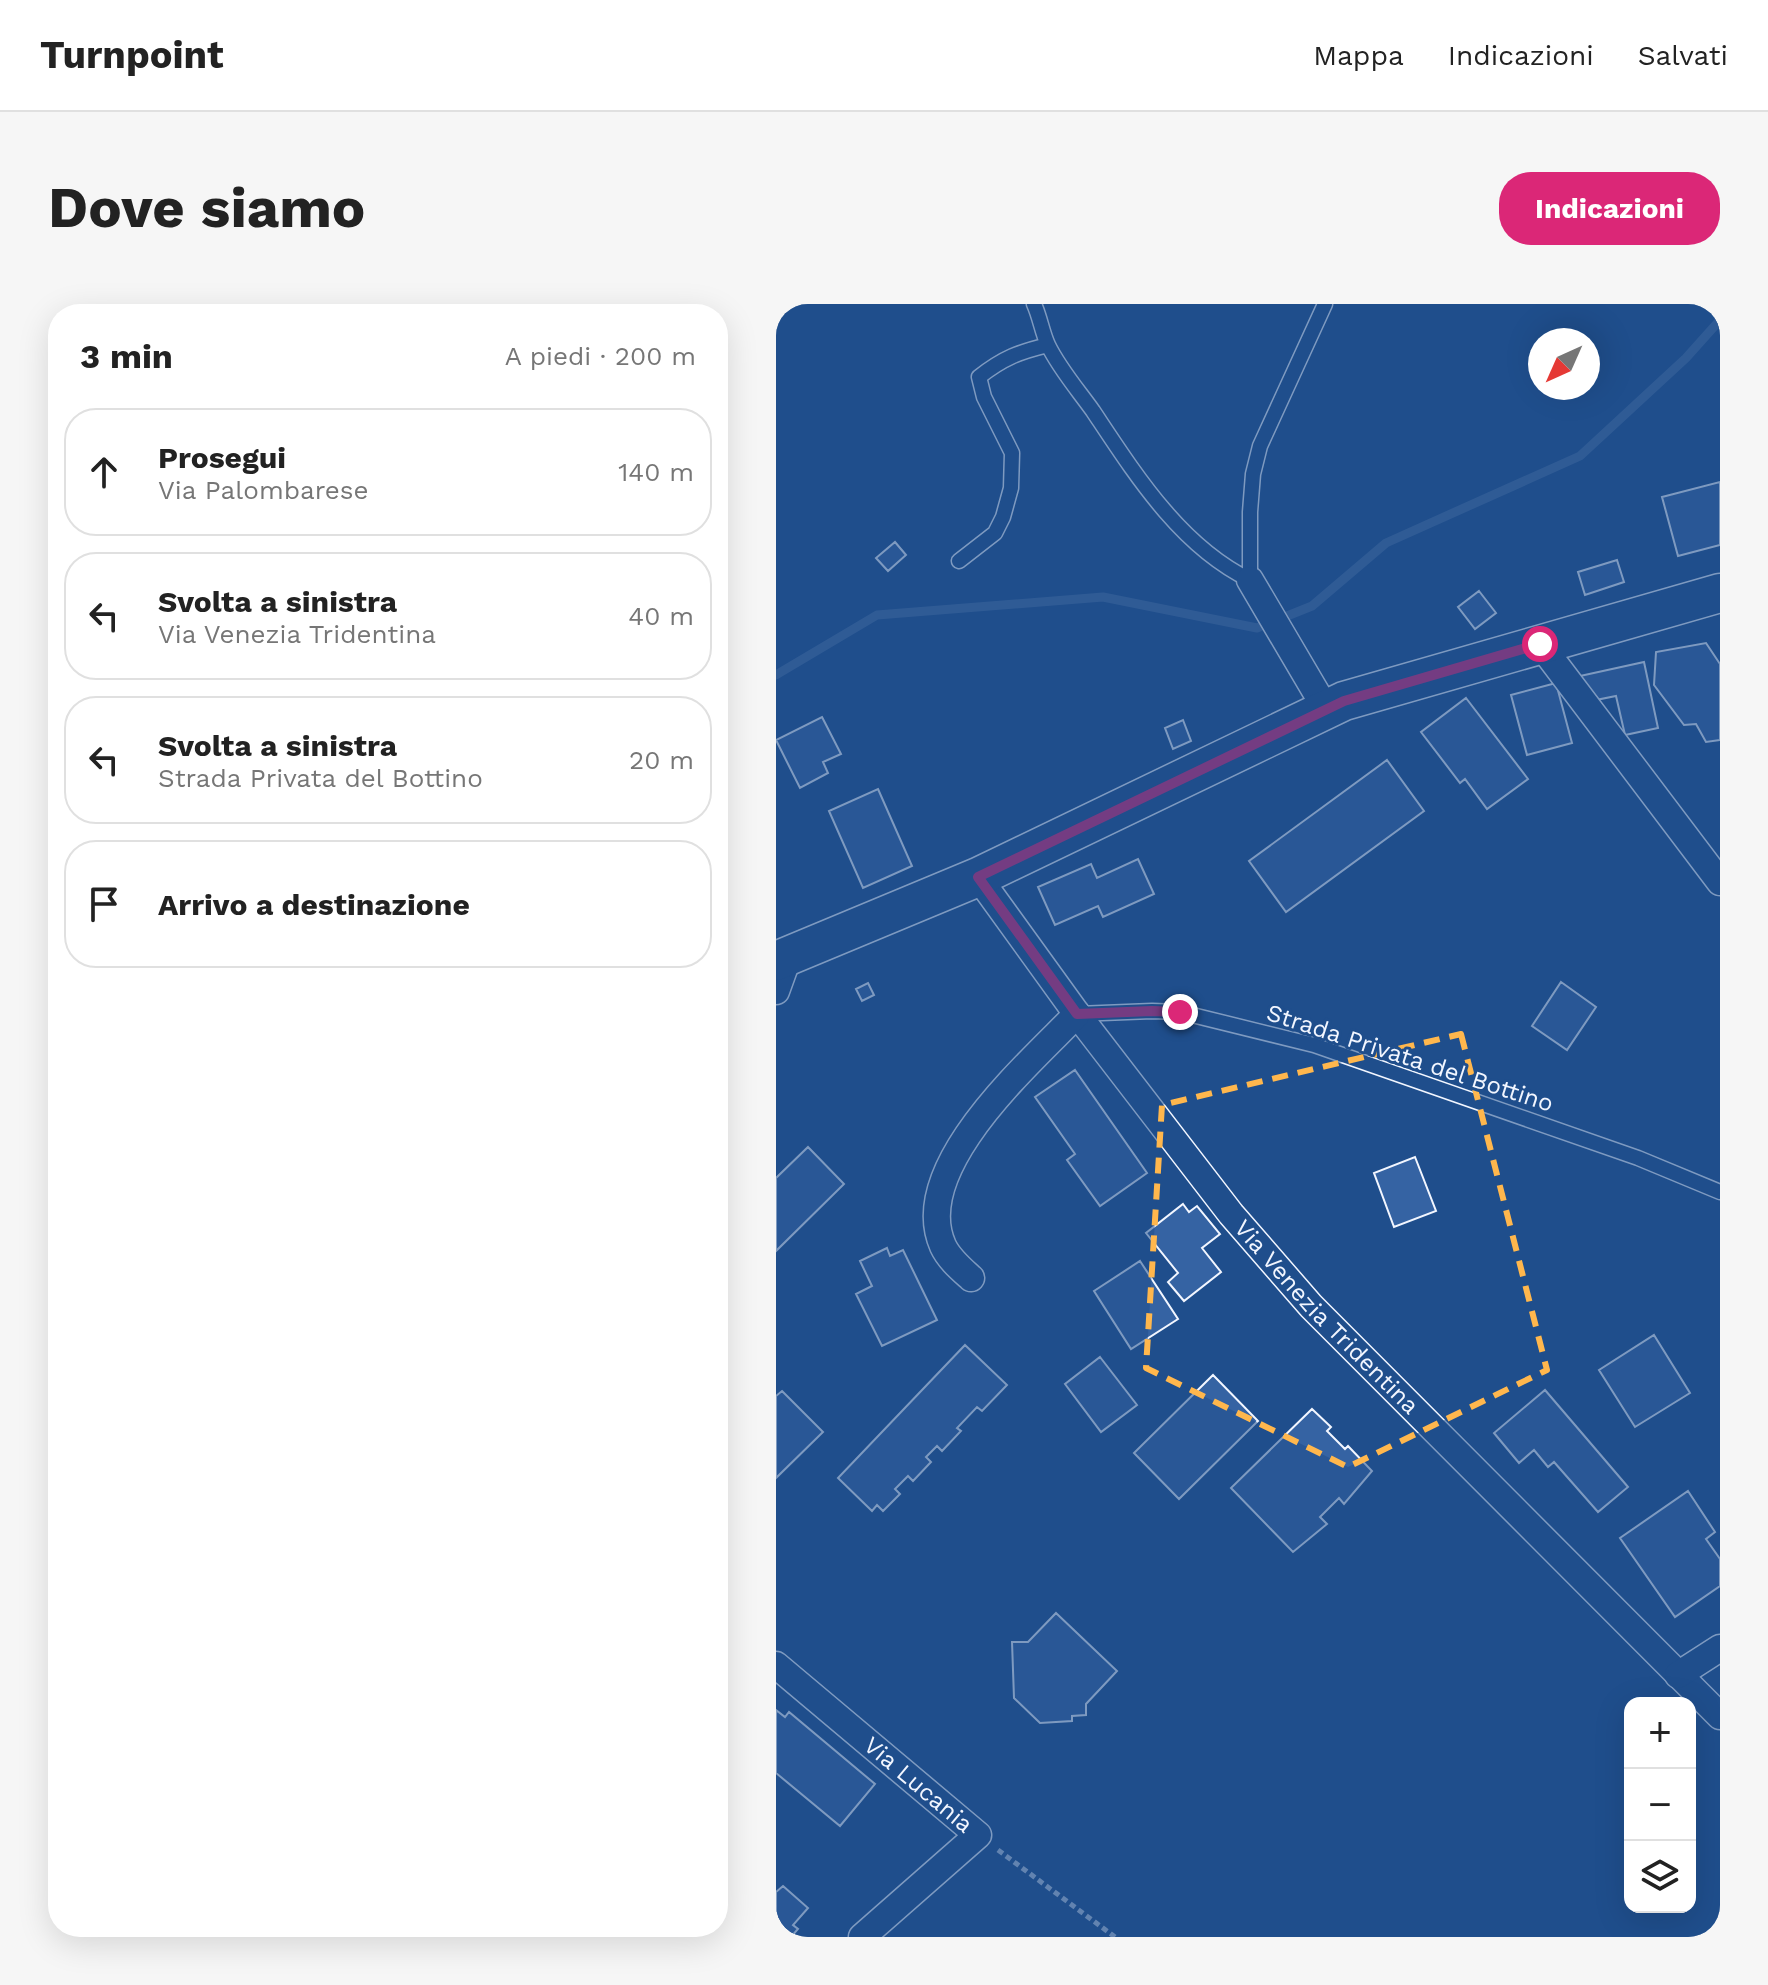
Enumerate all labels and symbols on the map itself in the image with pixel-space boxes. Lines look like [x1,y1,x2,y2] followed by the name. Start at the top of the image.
[1528,328,1600,400] north arrow
[1522,626,1558,662] route start
[1162,994,1198,1030] route end
[1263,998,1557,1118] street label: Strada Privata del Bottino
[1228,1214,1425,1420] street label: Via Venezia Tridentina
[858,1731,979,1839] street label: Via Lucania

